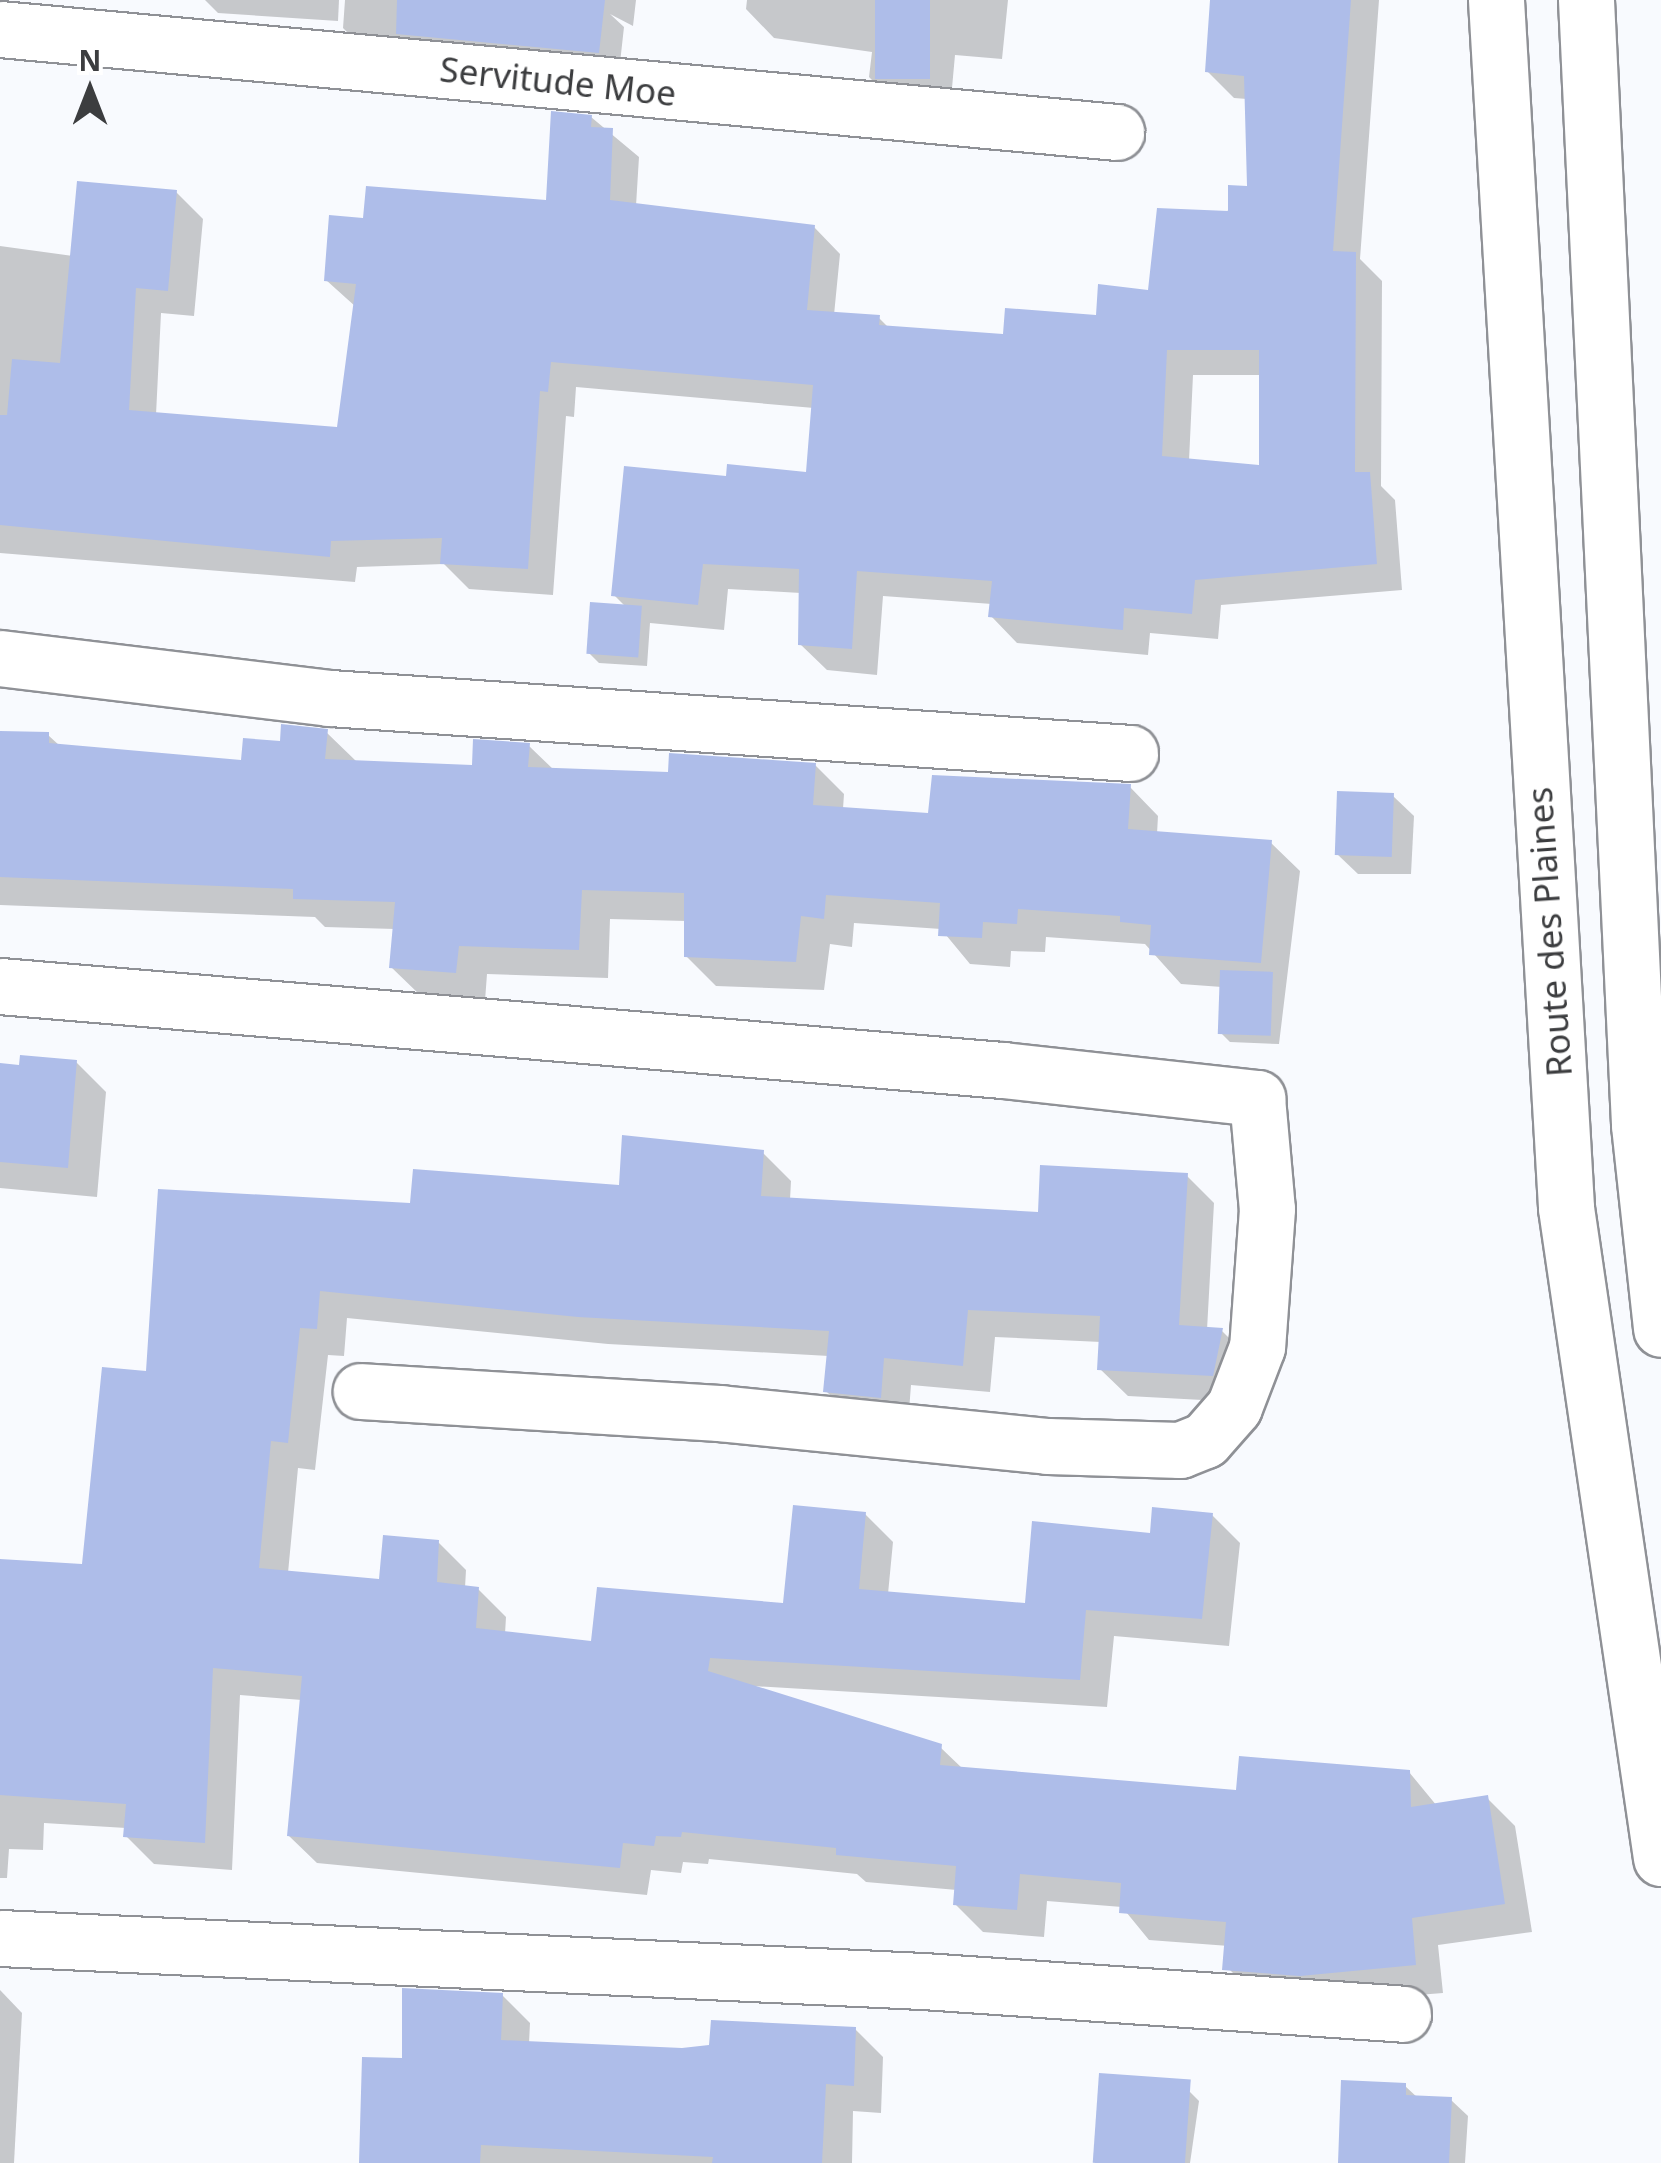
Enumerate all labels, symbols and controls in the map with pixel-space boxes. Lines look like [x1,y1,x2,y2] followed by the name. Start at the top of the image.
[40,40,140,140] north arrow
[79,41,101,79] text: N
[438,48,678,114] street label: Servitude Moe
[1518,786,1580,1078] street label: Route des Plaines

